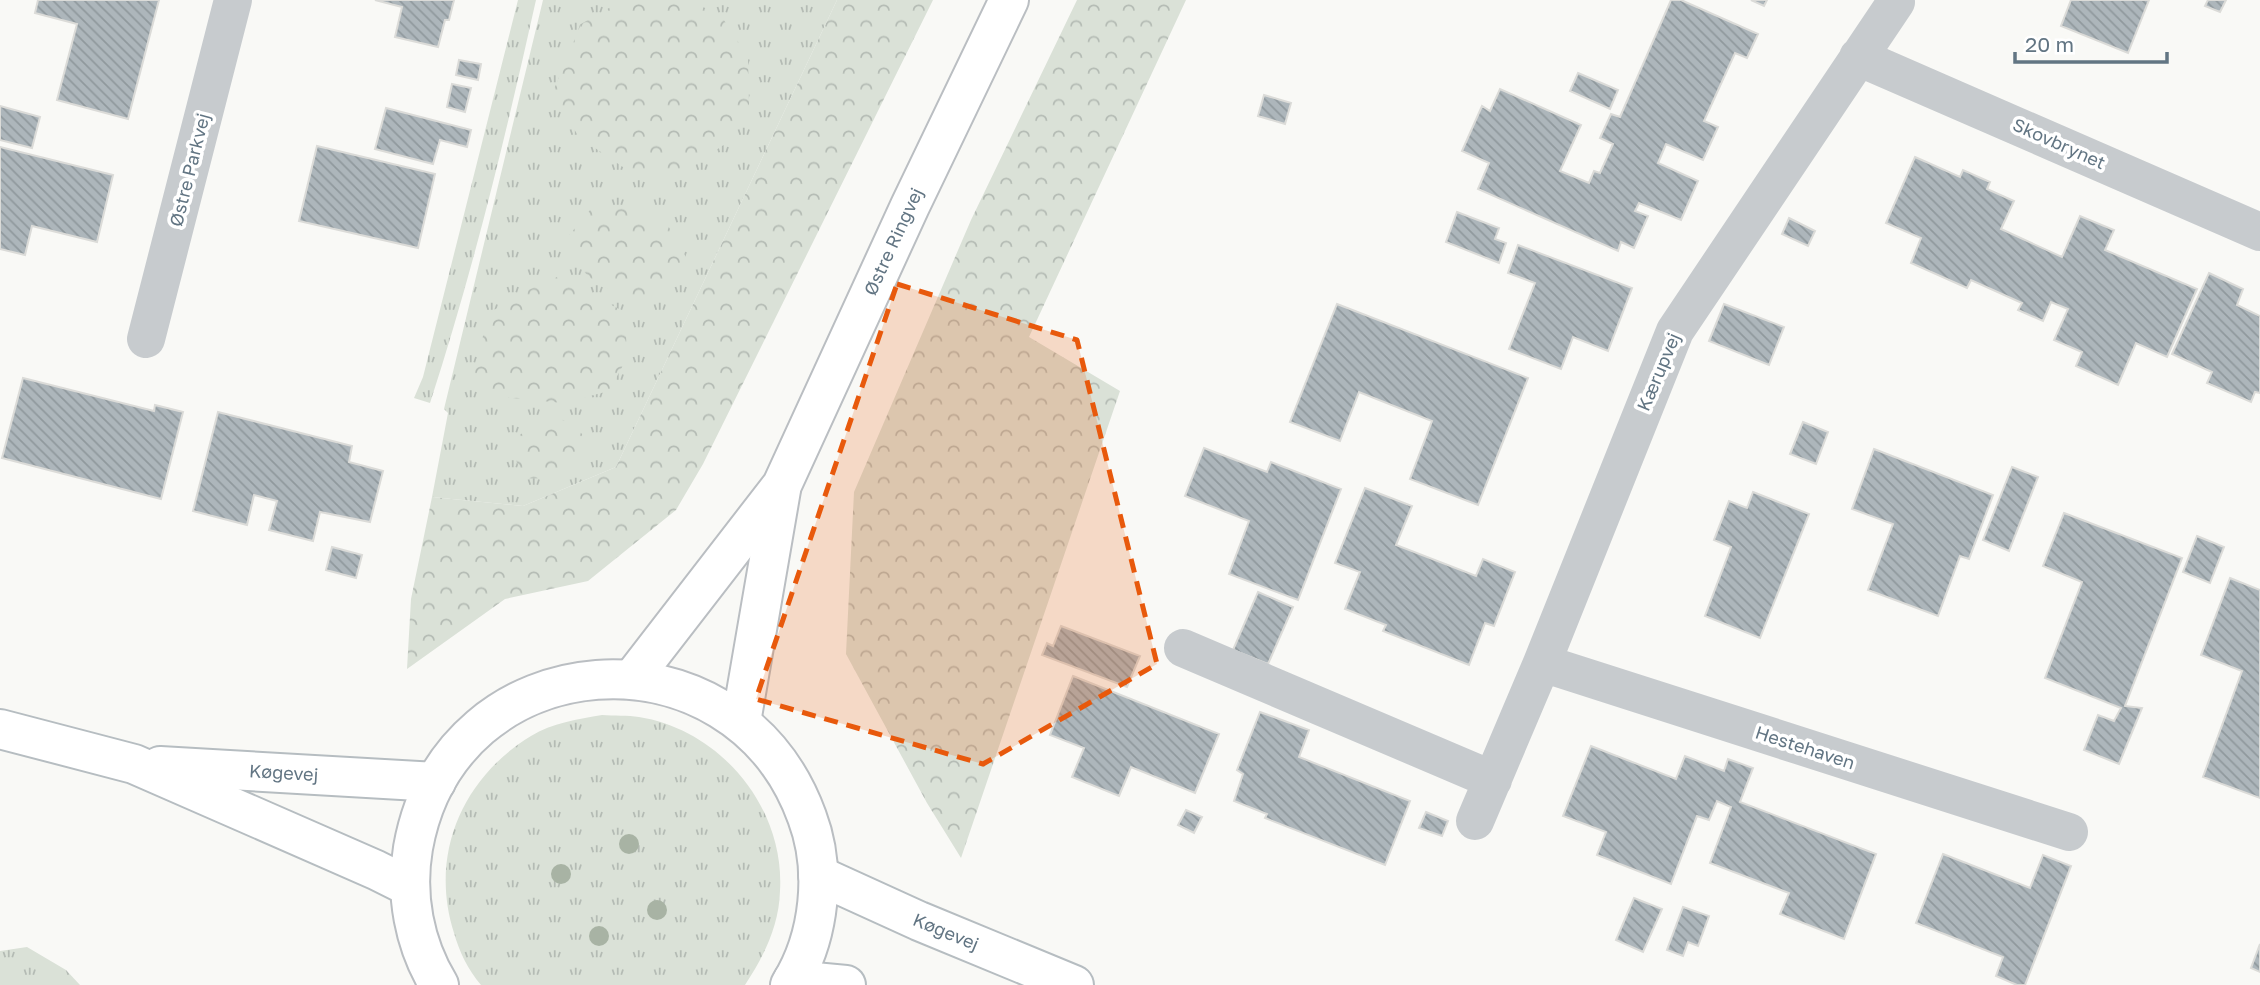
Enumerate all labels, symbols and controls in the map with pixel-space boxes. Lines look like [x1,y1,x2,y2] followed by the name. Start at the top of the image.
[2015,21,2167,65] scale bar
[2025,31,2074,57] text: 20 m
[164,111,214,229] street label: Østre Parkvej
[2010,113,2109,173] street label: Skovbrynet
[859,184,927,299] street label: Østre Ringvej
[1632,329,1684,414] street label: Kærupvej
[1753,721,1858,773] street label: Hestehaven
[249,759,319,785] street label: Køgevej
[910,908,982,955] street label: Køgevej

